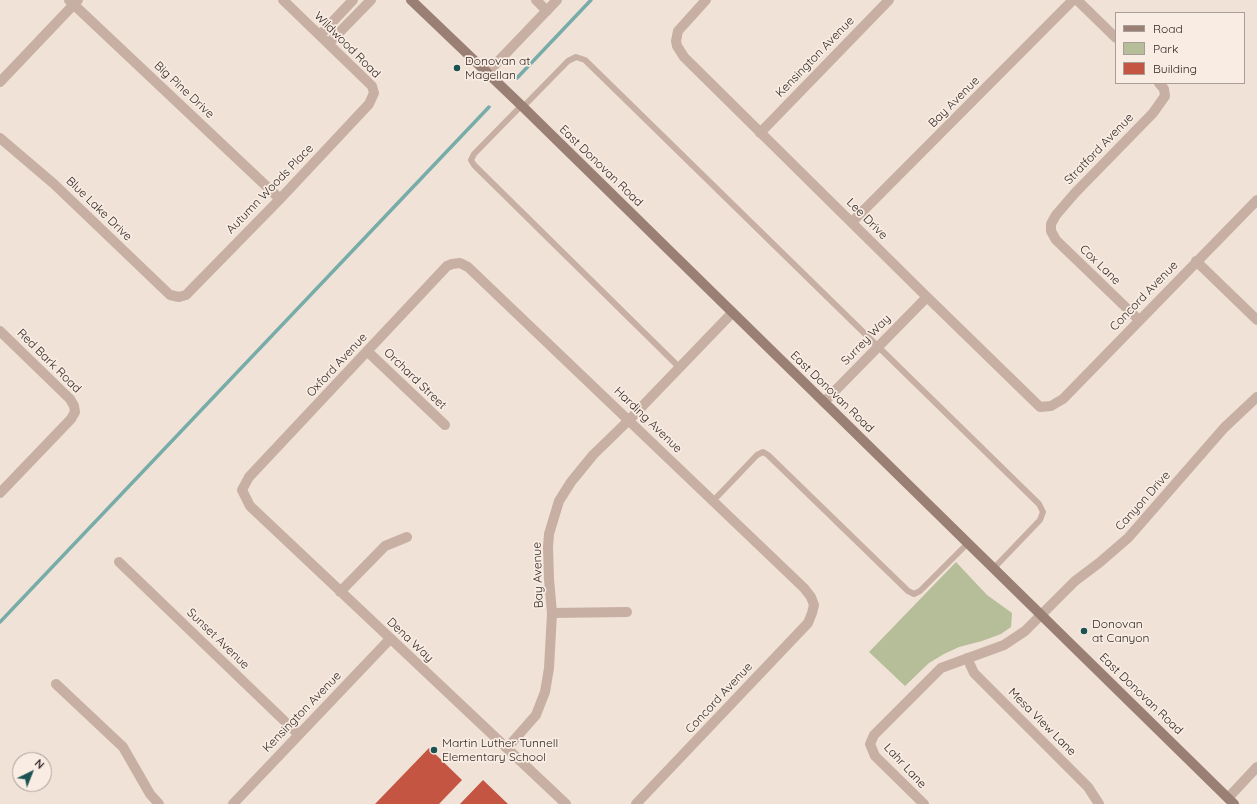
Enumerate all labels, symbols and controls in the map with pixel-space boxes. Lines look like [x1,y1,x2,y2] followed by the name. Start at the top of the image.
[311,9,383,81] street label: Wildwood Road
[1115,12,1245,84] legend
[773,14,857,100] street label: Kensington Avenue
[1153,21,1183,36] text: Road
[1153,41,1178,56] text: Park
[465,54,530,82] place label: Donovan at Magellan
[151,59,217,121] street label: Big Pine Drive
[1153,61,1197,76] text: Building
[452,63,462,73] marker: Donovan at Magellan
[925,73,983,131] street label: Bay Avenue
[1061,110,1137,188] street label: Stratford Avenue
[556,122,646,210] street label: East Donovan Road
[224,141,316,237] street label: Autumn Woods Place
[63,174,135,244] street label: Blue Lake Drive
[843,195,891,243] street label: Lee Drive
[1077,242,1123,288] street label: Cox Lane
[1107,258,1181,334] street label: Concord Avenue
[838,312,894,368] street label: Surrey Way
[14,326,84,396] street label: Red Bark Road
[304,330,370,400] street label: Oxford Avenue
[381,345,449,413] street label: Orchard Street
[787,348,877,436] street label: East Donovan Road
[611,384,685,456] street label: Harding Avenue
[1113,468,1173,534] street label: Canyon Drive
[530,542,546,608] street label: Bay Avenue
[184,606,252,672] street label: Sunset Avenue
[384,615,436,665] street label: Dena Way
[1092,617,1150,645] place label: Donovan at Canyon
[1079,626,1089,636] marker: Donovan at Canyon
[1096,650,1186,738] street label: East Donovan Road
[683,660,755,736] street label: Concord Avenue
[260,669,344,755] street label: Kensington Avenue
[1005,685,1079,759] street label: Mesa View Lane
[442,736,558,764] place label: Martin Luther Tunnell Elementary School
[881,741,929,791] street label: Lahr Lane
[429,745,439,755] marker: Martin Luther Tunnell Elementary School
[12,752,52,792] north arrow
[32,756,47,772] text: N

